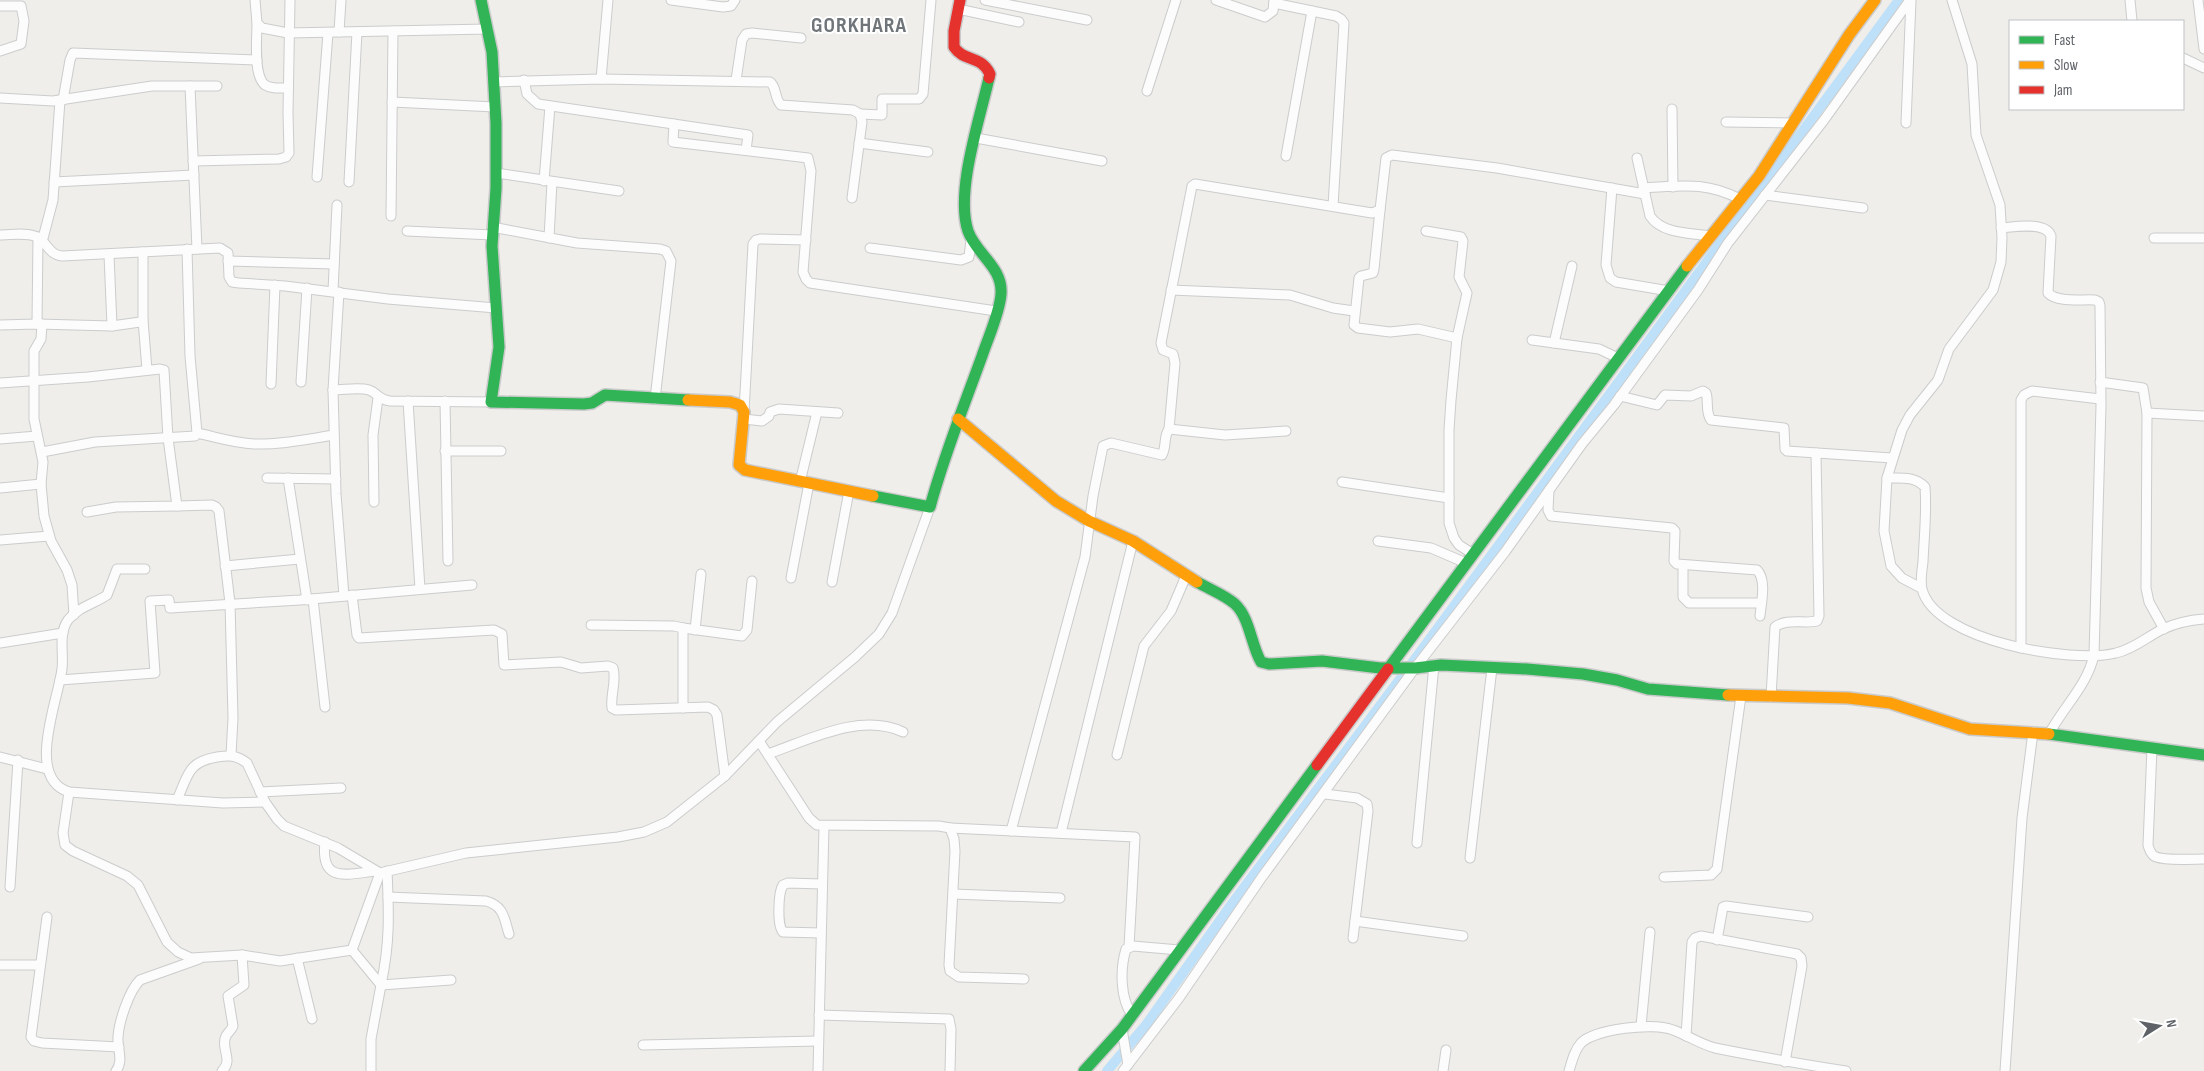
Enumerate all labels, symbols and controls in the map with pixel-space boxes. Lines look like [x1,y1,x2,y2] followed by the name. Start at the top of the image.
[811,12,907,39] district label: GORKHARA
[2009,20,2184,110] legend
[2054,31,2076,50] text: Fast
[2054,56,2078,75] text: Slow
[2053,81,2072,100] text: Jam
[2134,1001,2184,1051] north arrow
[2162,1018,2180,1029] text: N

